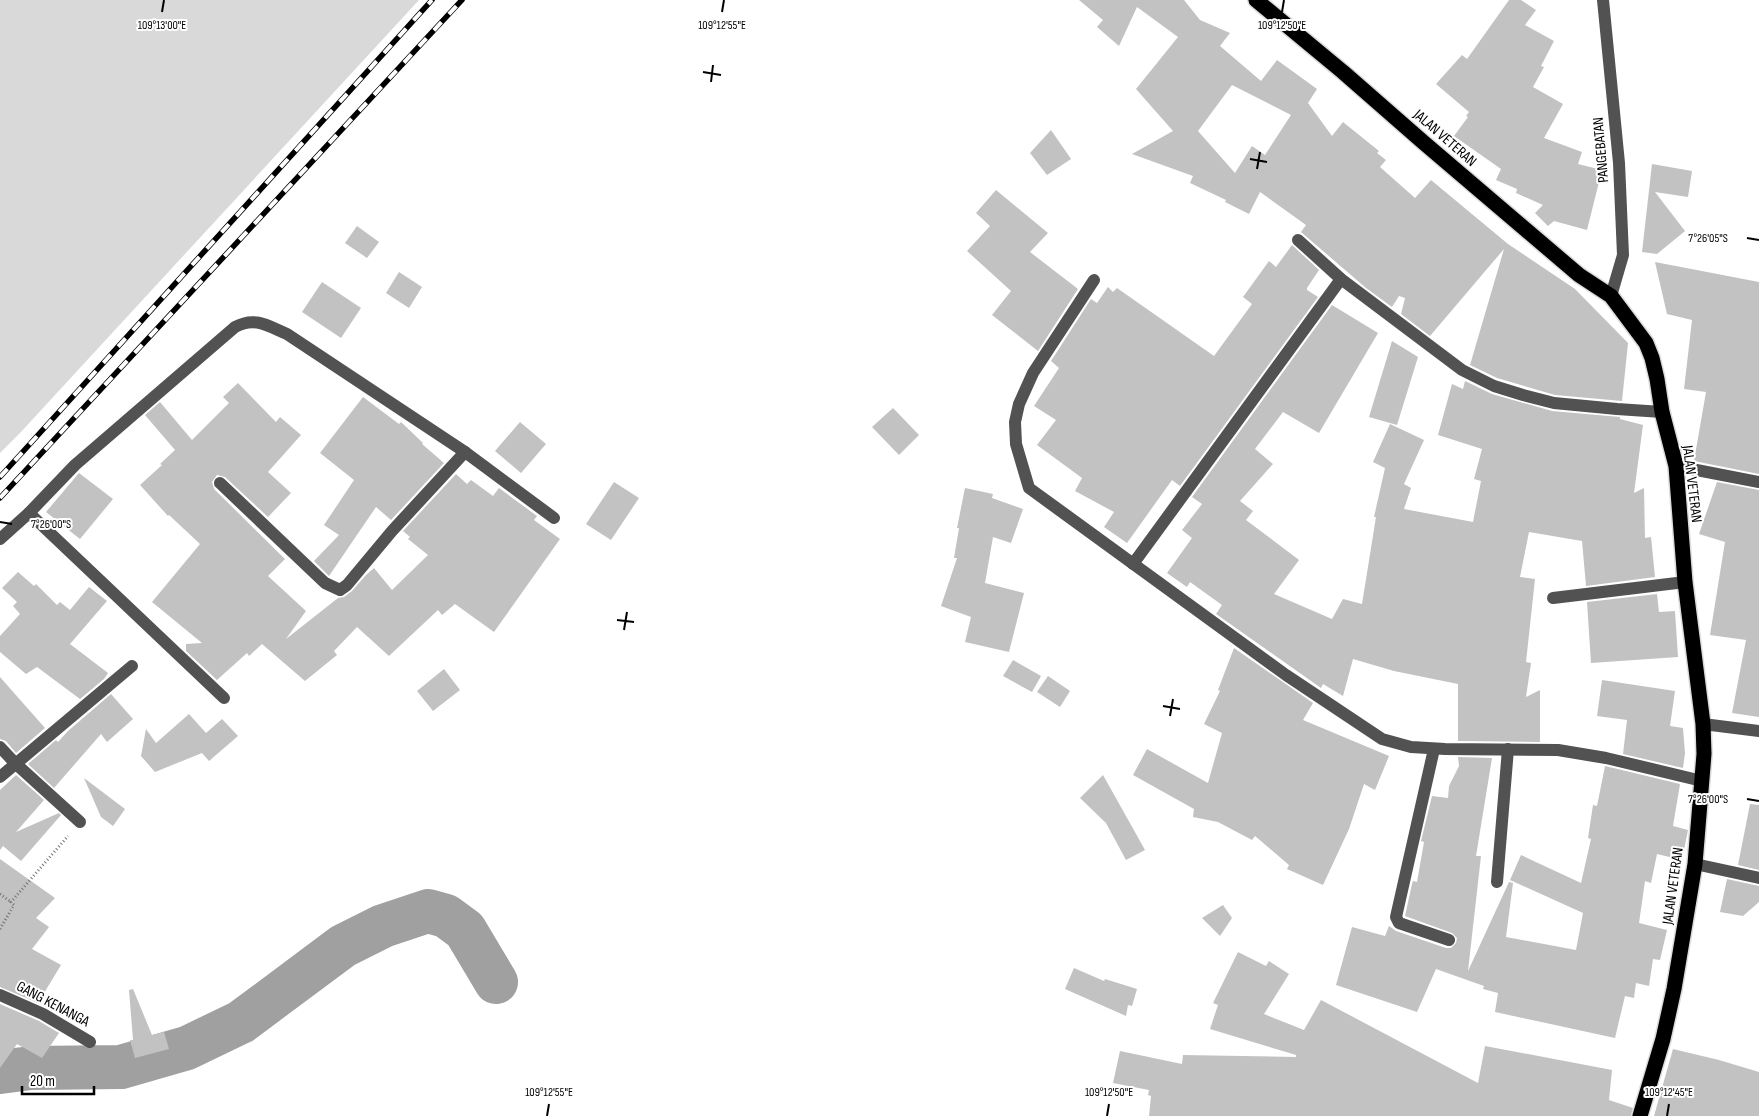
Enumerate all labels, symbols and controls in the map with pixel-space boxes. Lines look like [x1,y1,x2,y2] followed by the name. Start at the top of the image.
[138,18,186,33] text: 109°13'00"E
[698,18,746,33] text: 109°12'55"E
[1258,18,1306,33] text: 109°12'50"E
[1409,105,1481,171] street label: JALAN VETERAN
[1589,116,1613,184] street label: PANGEBATAN
[1688,231,1728,246] text: 7°26'05"S
[1678,443,1706,524] street label: JALAN VETERAN
[31,517,71,532] text: 7°26'00"S
[1688,792,1728,807] text: 7°26'00"S
[1658,846,1688,927] street label: JALAN VETERAN
[13,977,93,1031] street label: GANG KENANGA
[22,1064,95,1096] scale bar
[30,1072,55,1091] text: 20 m
[525,1085,573,1100] text: 109°12'55"E
[1085,1085,1133,1100] text: 109°12'50"E
[1645,1085,1693,1100] text: 109°12'45"E

